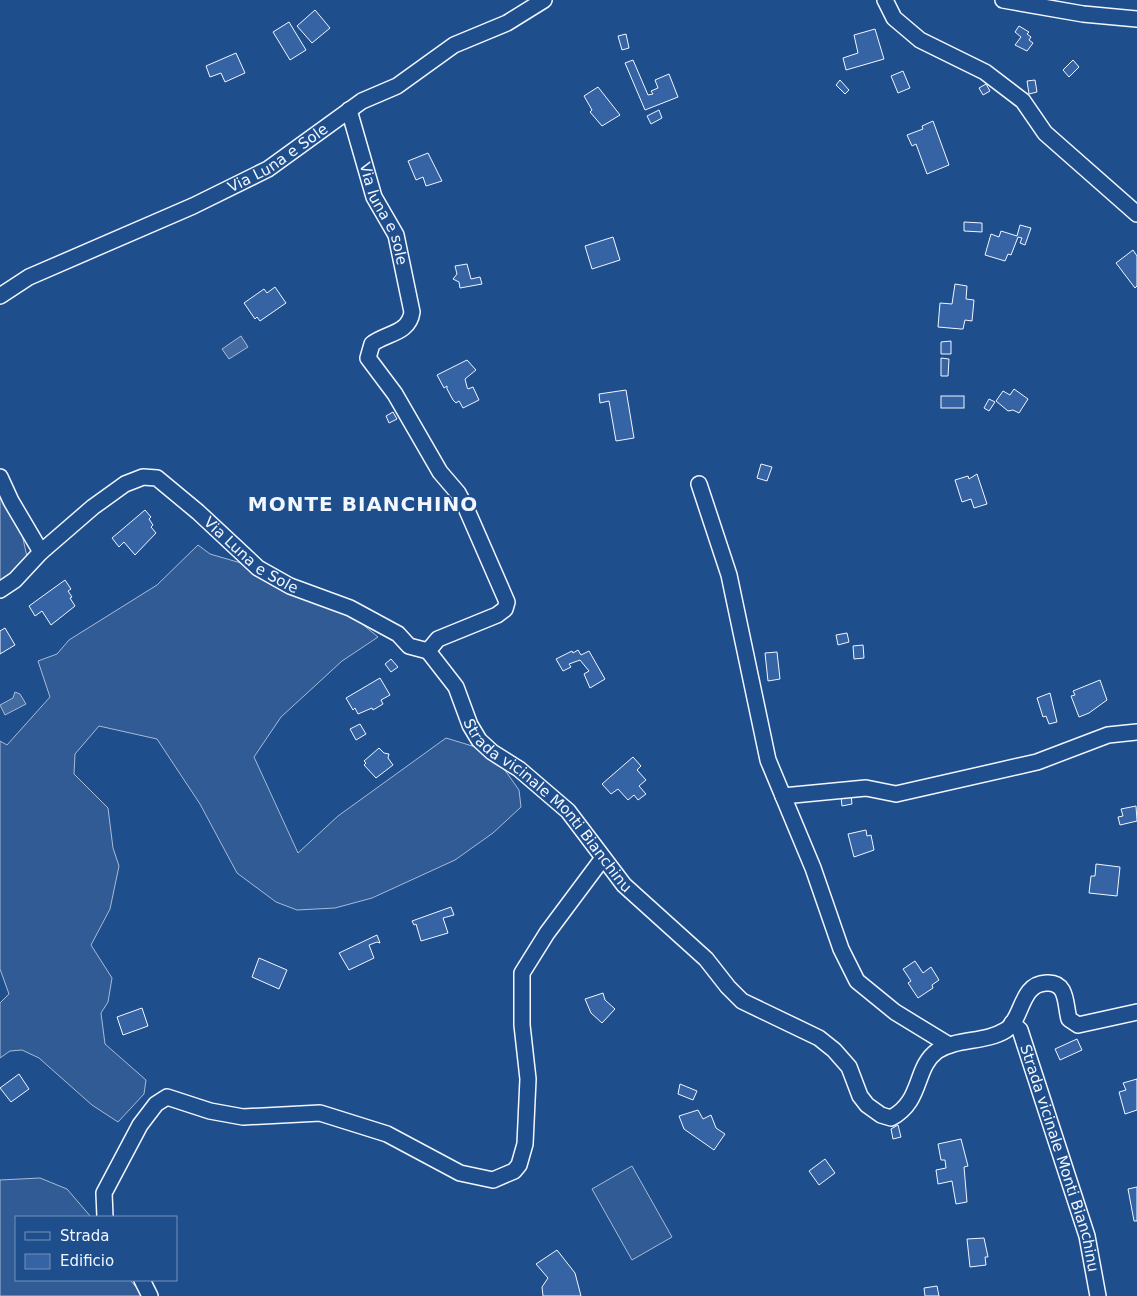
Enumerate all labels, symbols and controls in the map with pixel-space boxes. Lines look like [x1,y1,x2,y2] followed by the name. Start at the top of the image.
[225,120,331,196] street label: Via Luna e Sole
[356,161,411,267] street label: Via luna e sole
[248,492,478,516] district label: MONTE BIANCHINO
[200,513,300,597] street label: Via Luna e Sole
[459,716,635,896] street label: Strada vicinale Monti Bianchinu
[1016,1042,1102,1273] street label: Strada vicinale Monti Bianchinu
[15,1216,178,1281] legend
[60,1227,109,1245] text: Strada
[60,1252,114,1270] text: Edificio

